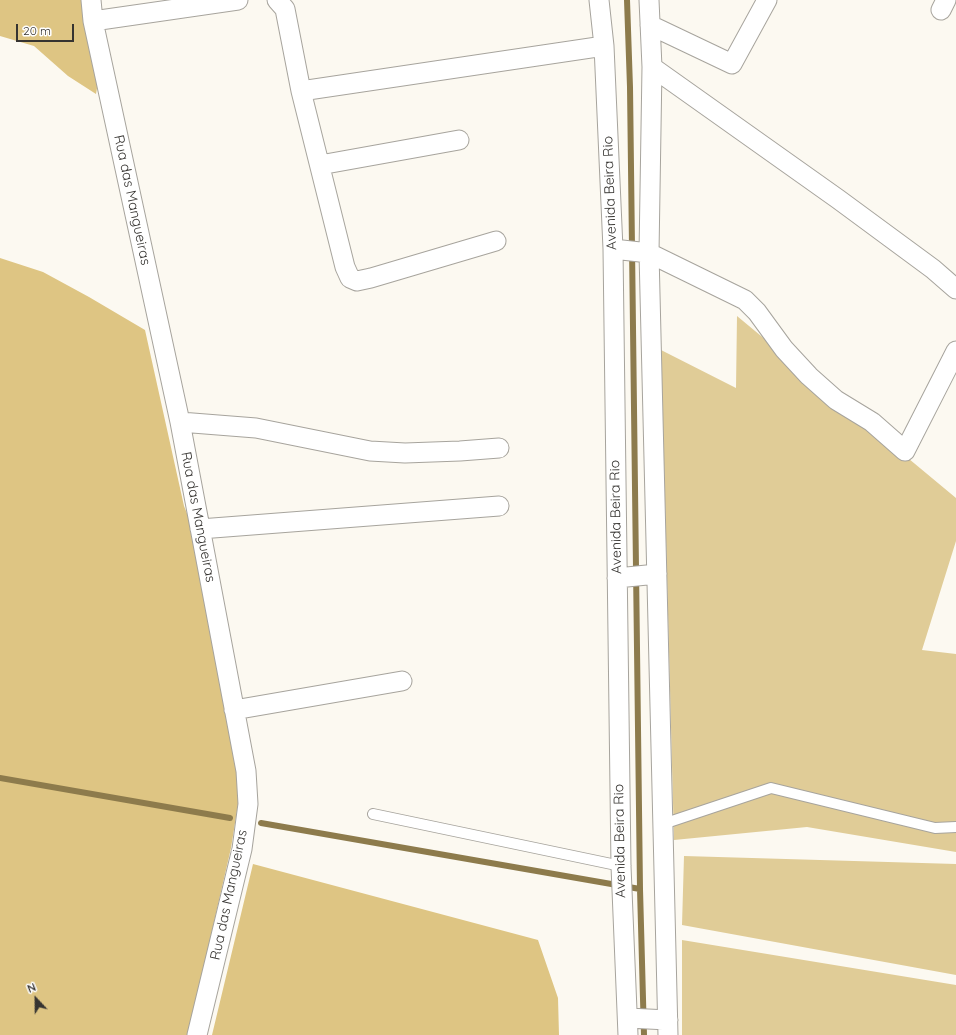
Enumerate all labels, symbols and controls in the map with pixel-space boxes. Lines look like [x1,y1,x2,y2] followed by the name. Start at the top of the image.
[18,16,76,42] scale bar
[23,23,51,38] text: 20 m
[110,133,154,267] street label: Rua das Mangueiras
[600,136,620,250] street label: Avenida Beira Rio
[177,450,219,584] street label: Rua das Mangueiras
[607,460,625,574] street label: Avenida Beira Rio
[611,784,629,898] street label: Avenida Beira Rio
[207,828,251,962] street label: Rua das Mangueiras
[16,979,56,1019] north arrow
[25,980,38,996] text: N

